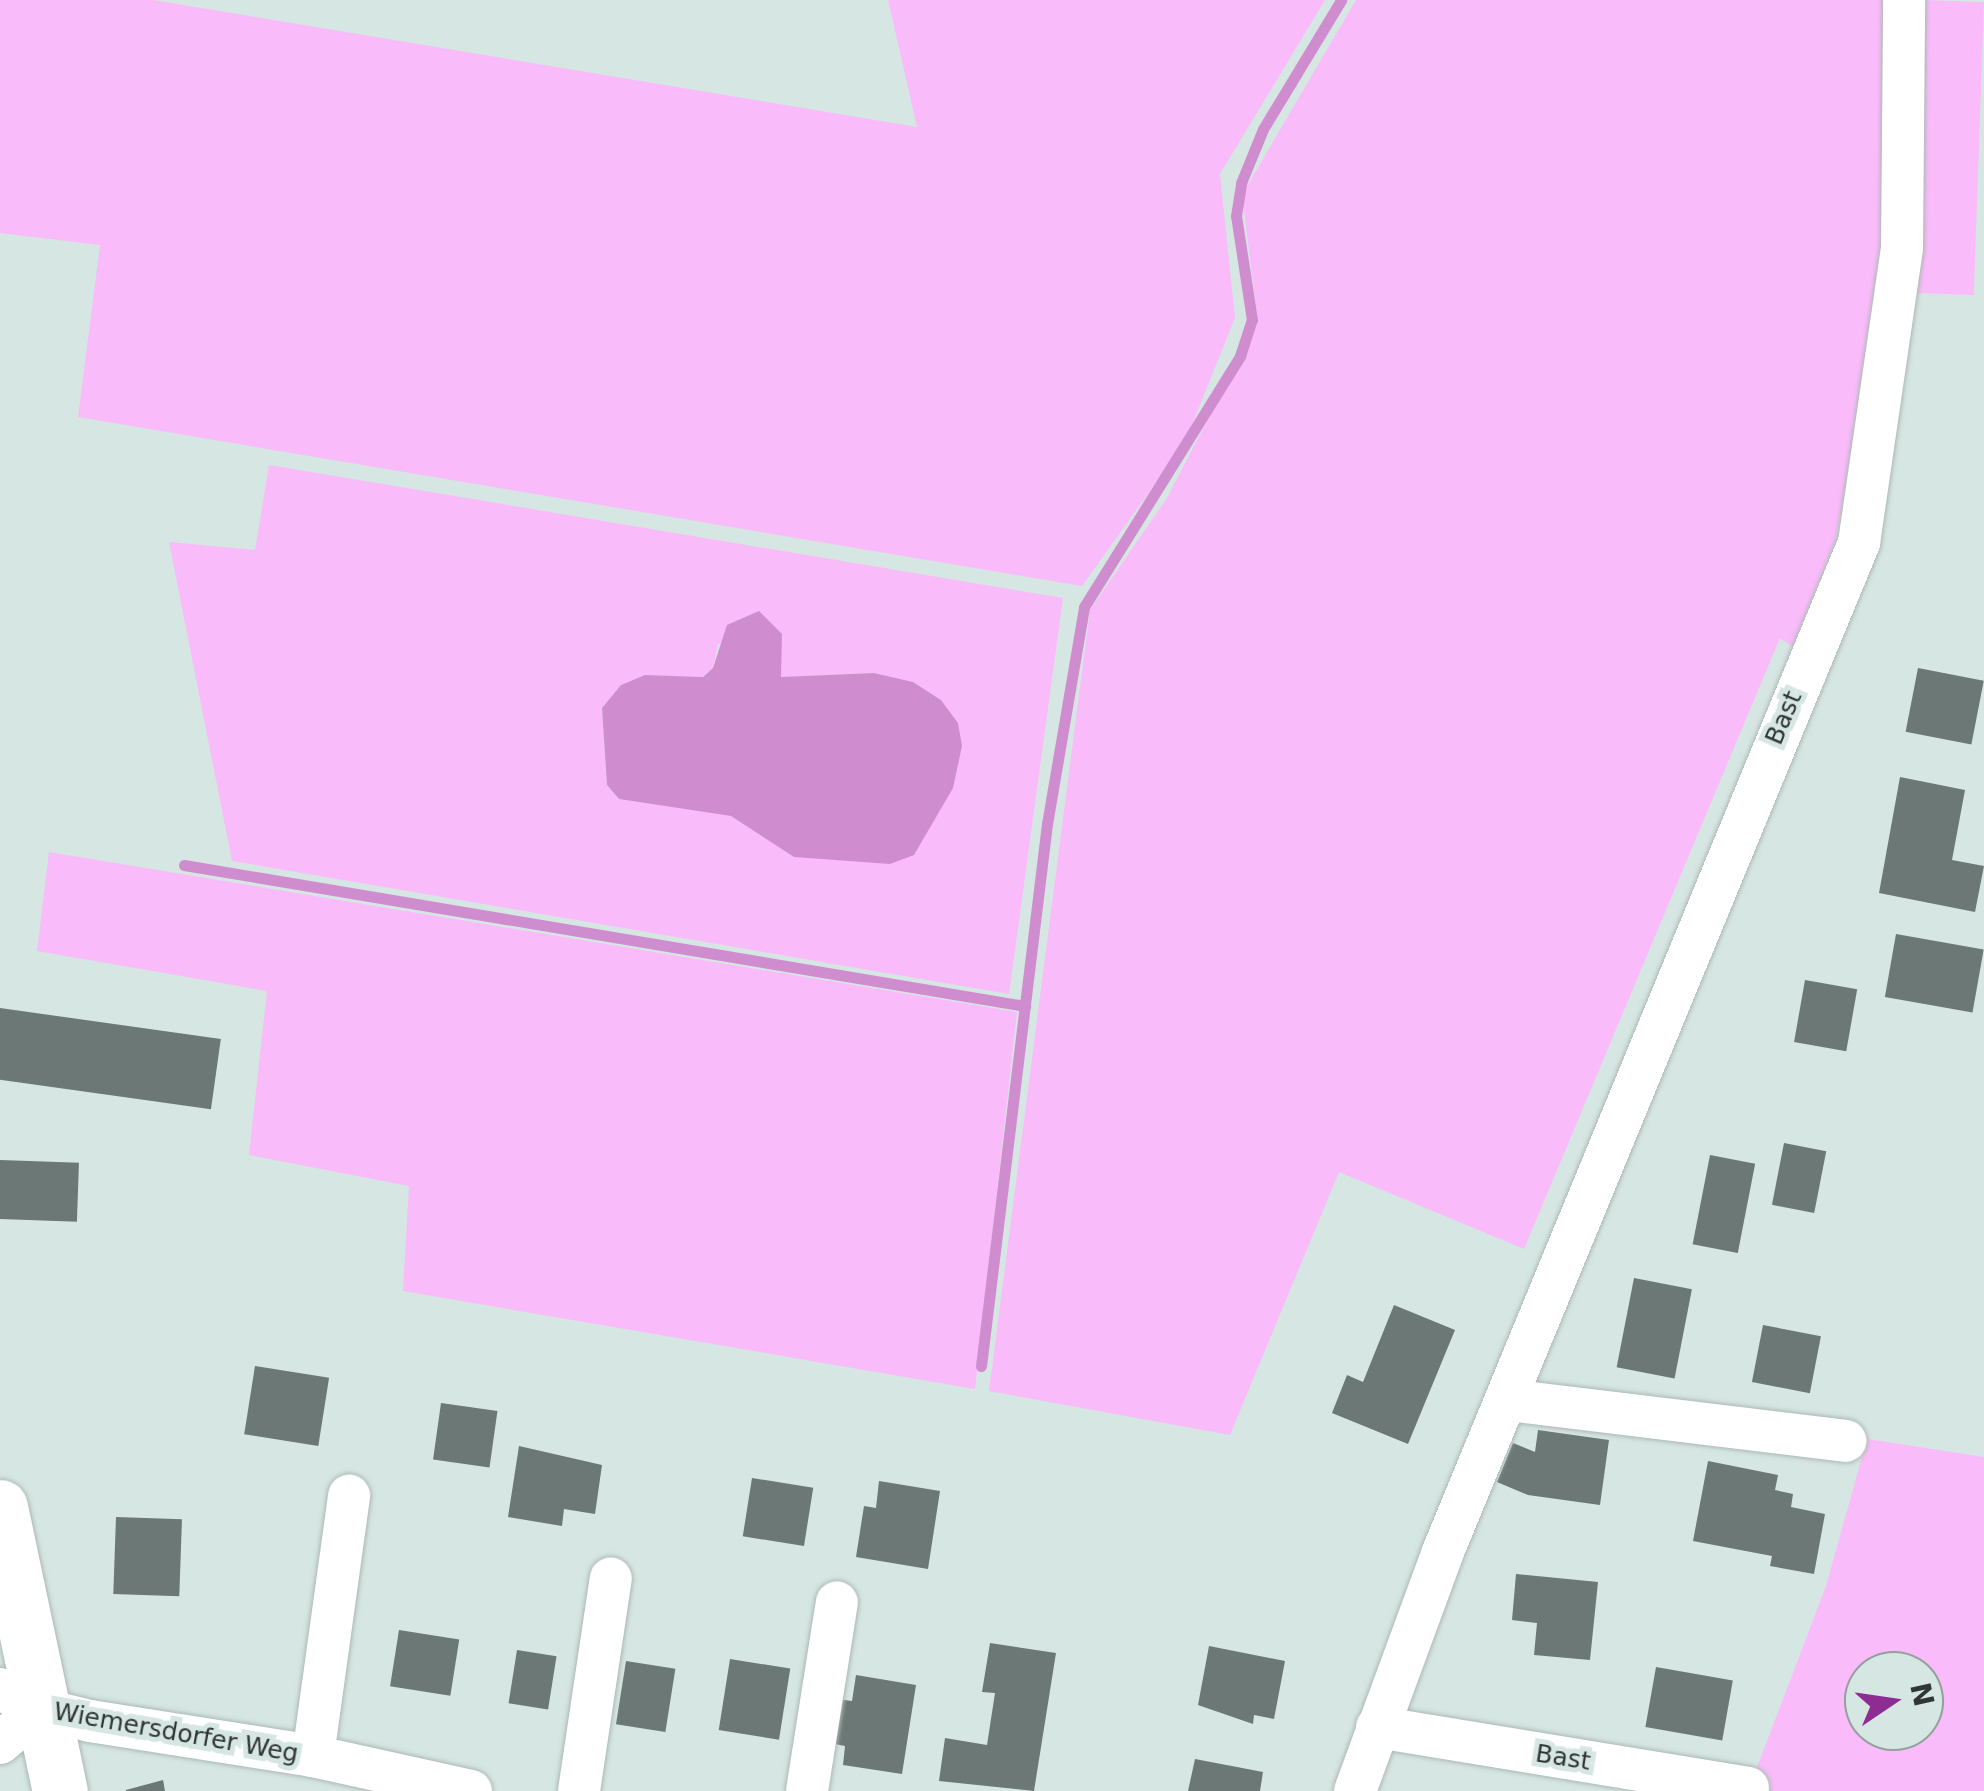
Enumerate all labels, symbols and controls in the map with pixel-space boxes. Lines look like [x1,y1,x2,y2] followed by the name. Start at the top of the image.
[1759,687,1809,749] street label: Bast
[1844,1651,1944,1751] north arrow
[1903,1679,1940,1710] text: N
[51,1697,301,1769] street label: Wiemersdorfer Weg
[1533,1739,1593,1777] street label: Bast

